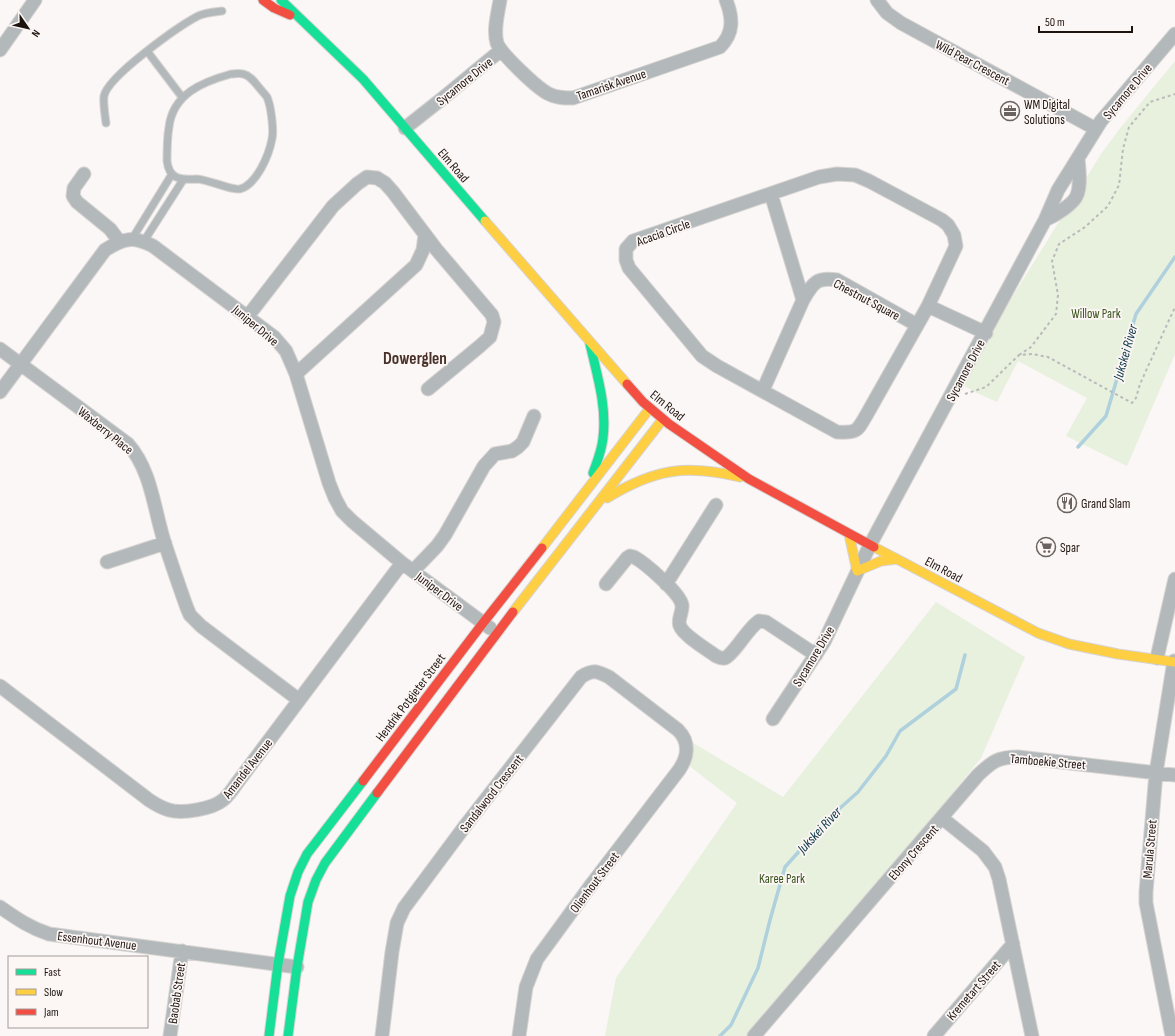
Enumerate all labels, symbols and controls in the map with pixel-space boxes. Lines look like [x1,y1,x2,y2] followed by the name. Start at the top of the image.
[8,8,48,48] north arrow
[1039,8,1132,34] scale bar
[1045,15,1065,30] text: 50 m
[29,27,43,39] text: N
[933,37,1013,89] street label: Wild Pear Crescent
[433,54,496,109] street label: Sycamore Drive
[1100,61,1156,123] street label: Sycamore Drive
[574,66,648,104] street label: Tamarisk Avenue
[1024,97,1070,128] place label: WM Digital Solutions
[999,100,1021,122] office icon: WM Digital Solutions
[434,145,472,186] street label: Elm Road
[634,216,692,250] street label: Acacia Circle
[831,276,902,324] street label: Chestnut Square
[228,301,282,350] street label: Juniper Drive
[1071,306,1121,322] park label: Willow Park
[1109,321,1142,383] water label: Jukskei River
[943,337,989,404] street label: Sycamore Drive
[383,349,447,369] district label: Dowerglen
[647,387,688,425] street label: Elm Road
[74,404,136,458] street label: Waxberry Place
[1056,492,1078,514] restaurant icon: Grand Slam
[1081,496,1130,512] place label: Grand Slam
[1035,536,1057,558] supermarket icon: Spar
[1060,540,1080,556] place label: Spar
[922,553,965,586] street label: Elm Road
[412,568,466,615] street label: Juniper Drive
[790,623,838,690] street label: Sycamore Drive
[373,650,449,745] street label: Hendrik Potgieter Street
[219,735,276,803] street label: Amandel Avenue
[1009,751,1086,773] street label: Tamboekie Street
[456,752,527,836] street label: Sandalwood Crescent
[793,803,846,858] water label: Jukskei River
[1139,819,1161,879] street label: Marula Street
[885,822,942,884] street label: Ebony Crescent
[567,849,623,916] street label: Olienhout Street
[759,871,805,887] park label: Karee Park
[56,928,137,954] street label: Essenhout Avenue
[8,956,148,1028] legend
[943,957,1004,1024] street label: Kremetart Street
[165,962,189,1025] street label: Baobab Street
[44,965,61,980] text: Fast
[44,985,63,1000] text: Slow
[43,1005,59,1020] text: Jam

